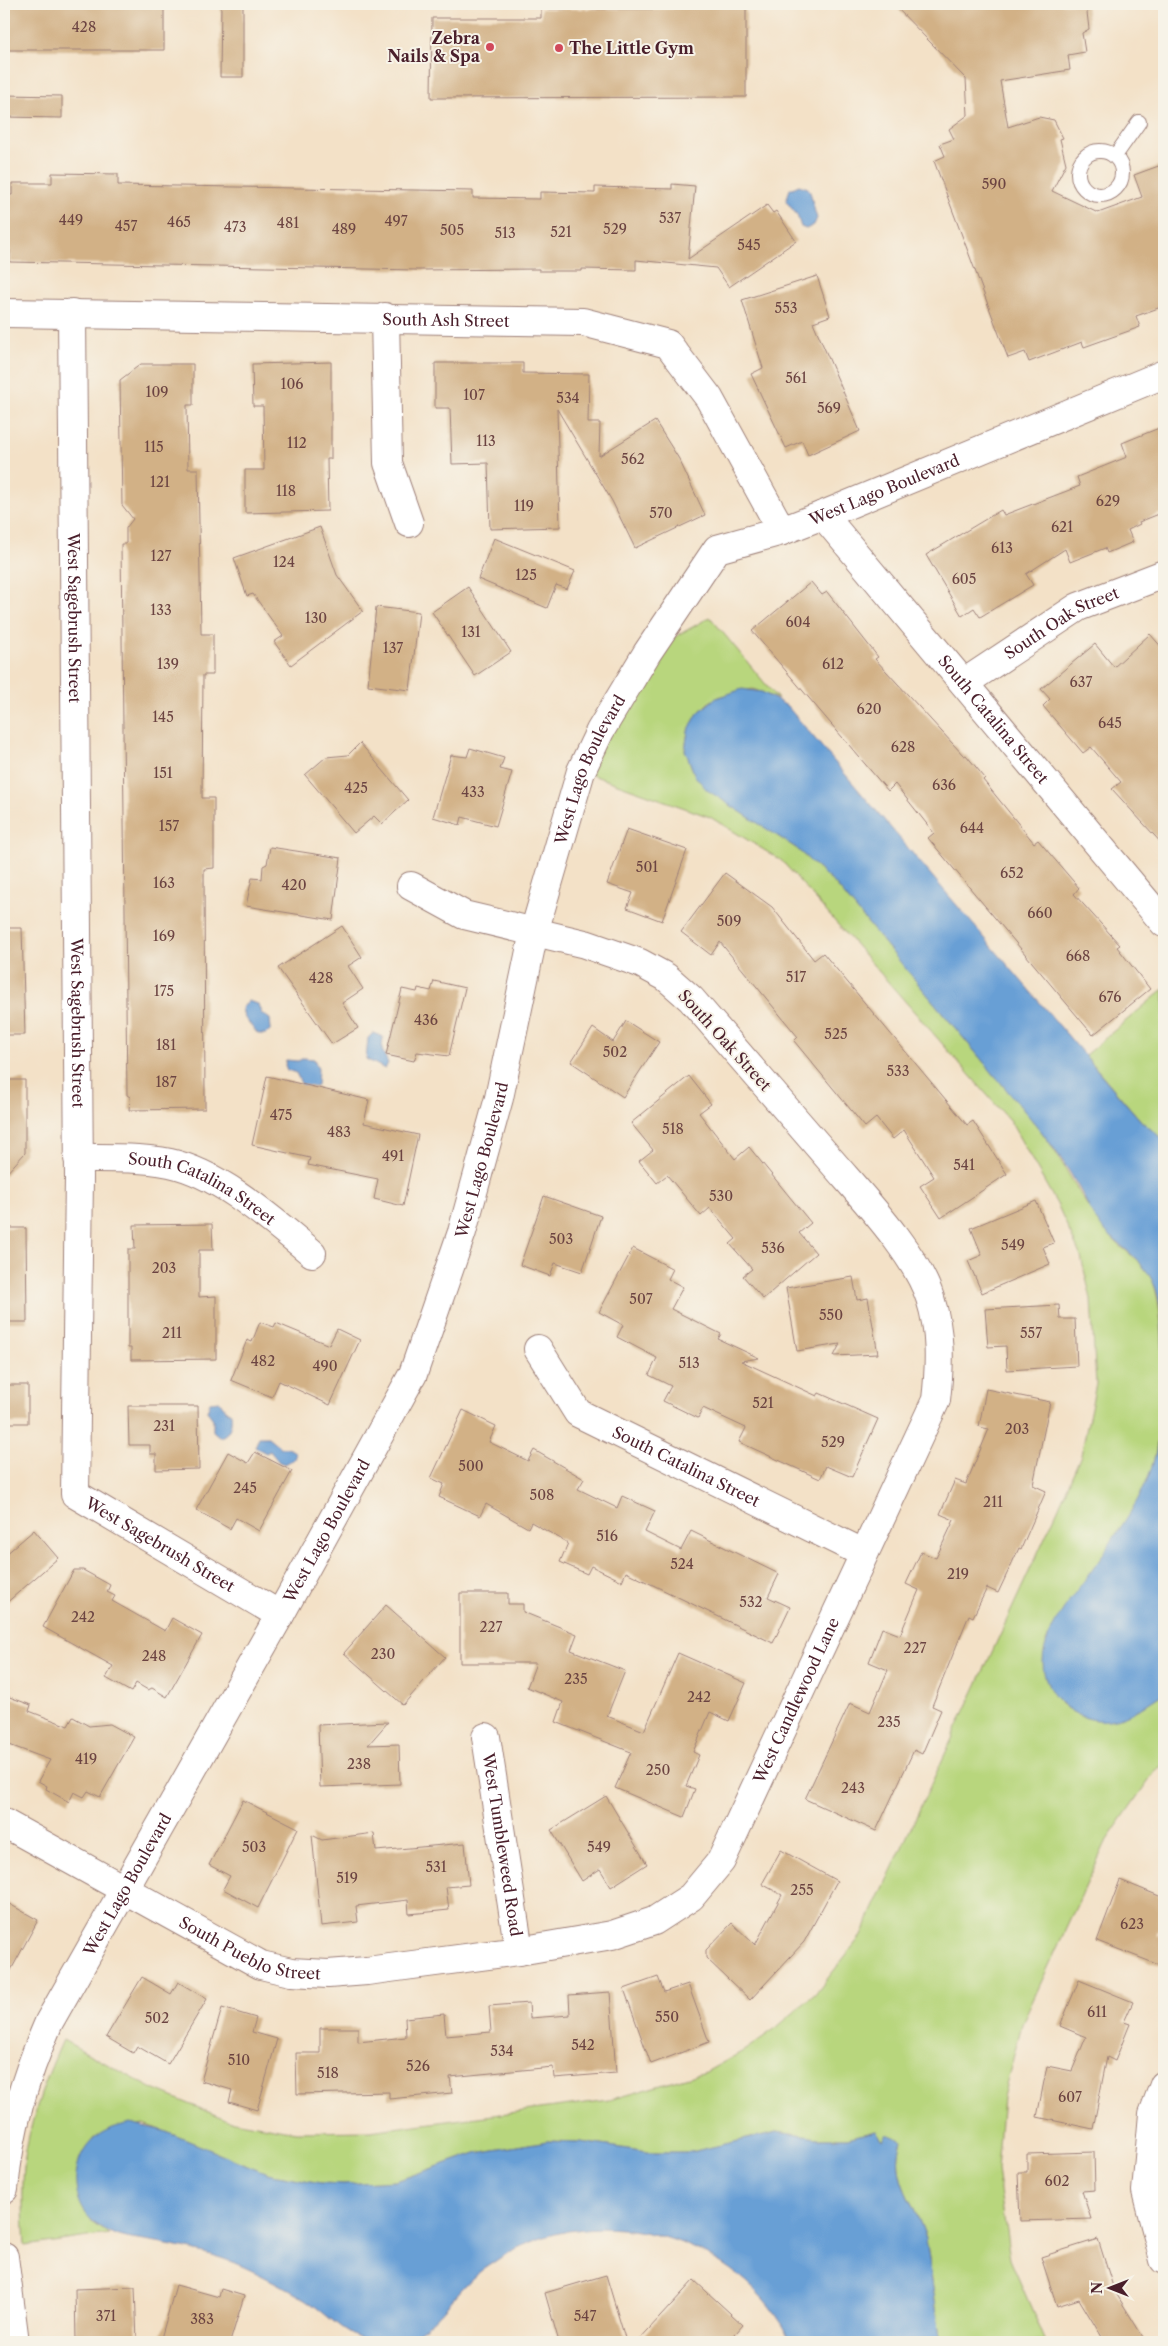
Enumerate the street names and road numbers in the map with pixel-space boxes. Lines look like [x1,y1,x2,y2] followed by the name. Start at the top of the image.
[382,309,510,331] street label: South Ash Street
[805,450,962,530] street label: West Lago Boulevard
[64,532,85,703] street label: West Sagebrush Street
[1000,582,1122,663] street label: South Oak Street
[934,651,1053,788] street label: South Catalina Street
[550,691,630,848] street label: West Lago Boulevard
[67,937,88,1108] street label: West Sagebrush Street
[674,985,776,1095] street label: South Oak Street
[451,1080,512,1241] street label: West Lago Boulevard
[128,1148,280,1229] street label: South Catalina Street
[609,1422,763,1511] street label: South Catalina Street
[278,1455,374,1607] street label: West Lago Boulevard
[81,1492,239,1596] street label: West Sagebrush Street
[748,1614,843,1787] street label: West Candlewood Lane
[478,1751,527,1938] street label: West Tumbleweed Road
[78,1809,176,1960] street label: West Lago Boulevard
[176,1912,322,1984] street label: South Pueblo Street

